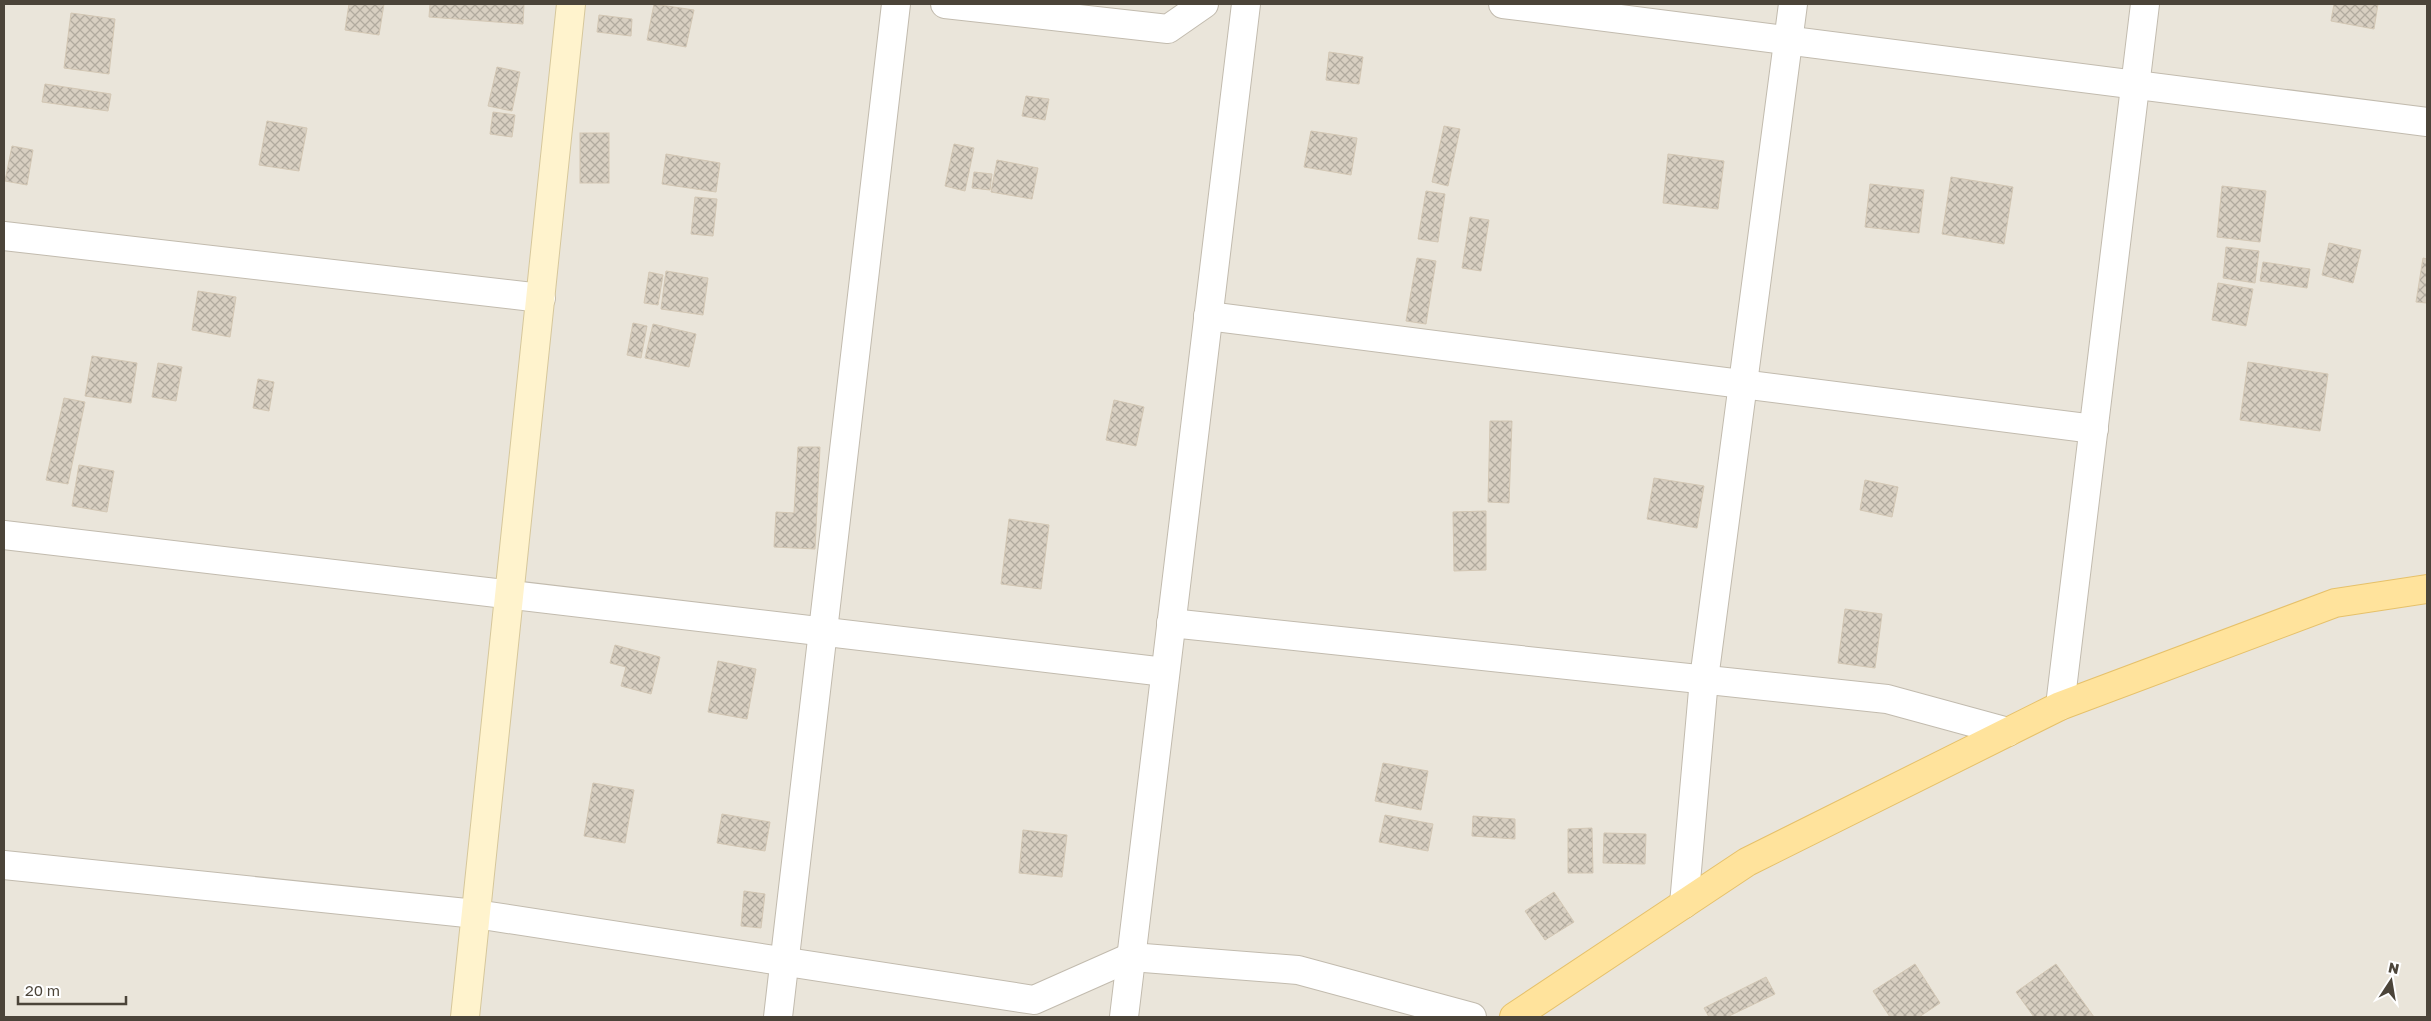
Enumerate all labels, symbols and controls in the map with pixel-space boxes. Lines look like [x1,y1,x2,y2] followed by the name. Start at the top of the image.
[2366,956,2416,1006] north arrow
[2387,958,2401,977] text: N
[18,974,125,1006] scale bar
[25,981,60,999] text: 20 m

